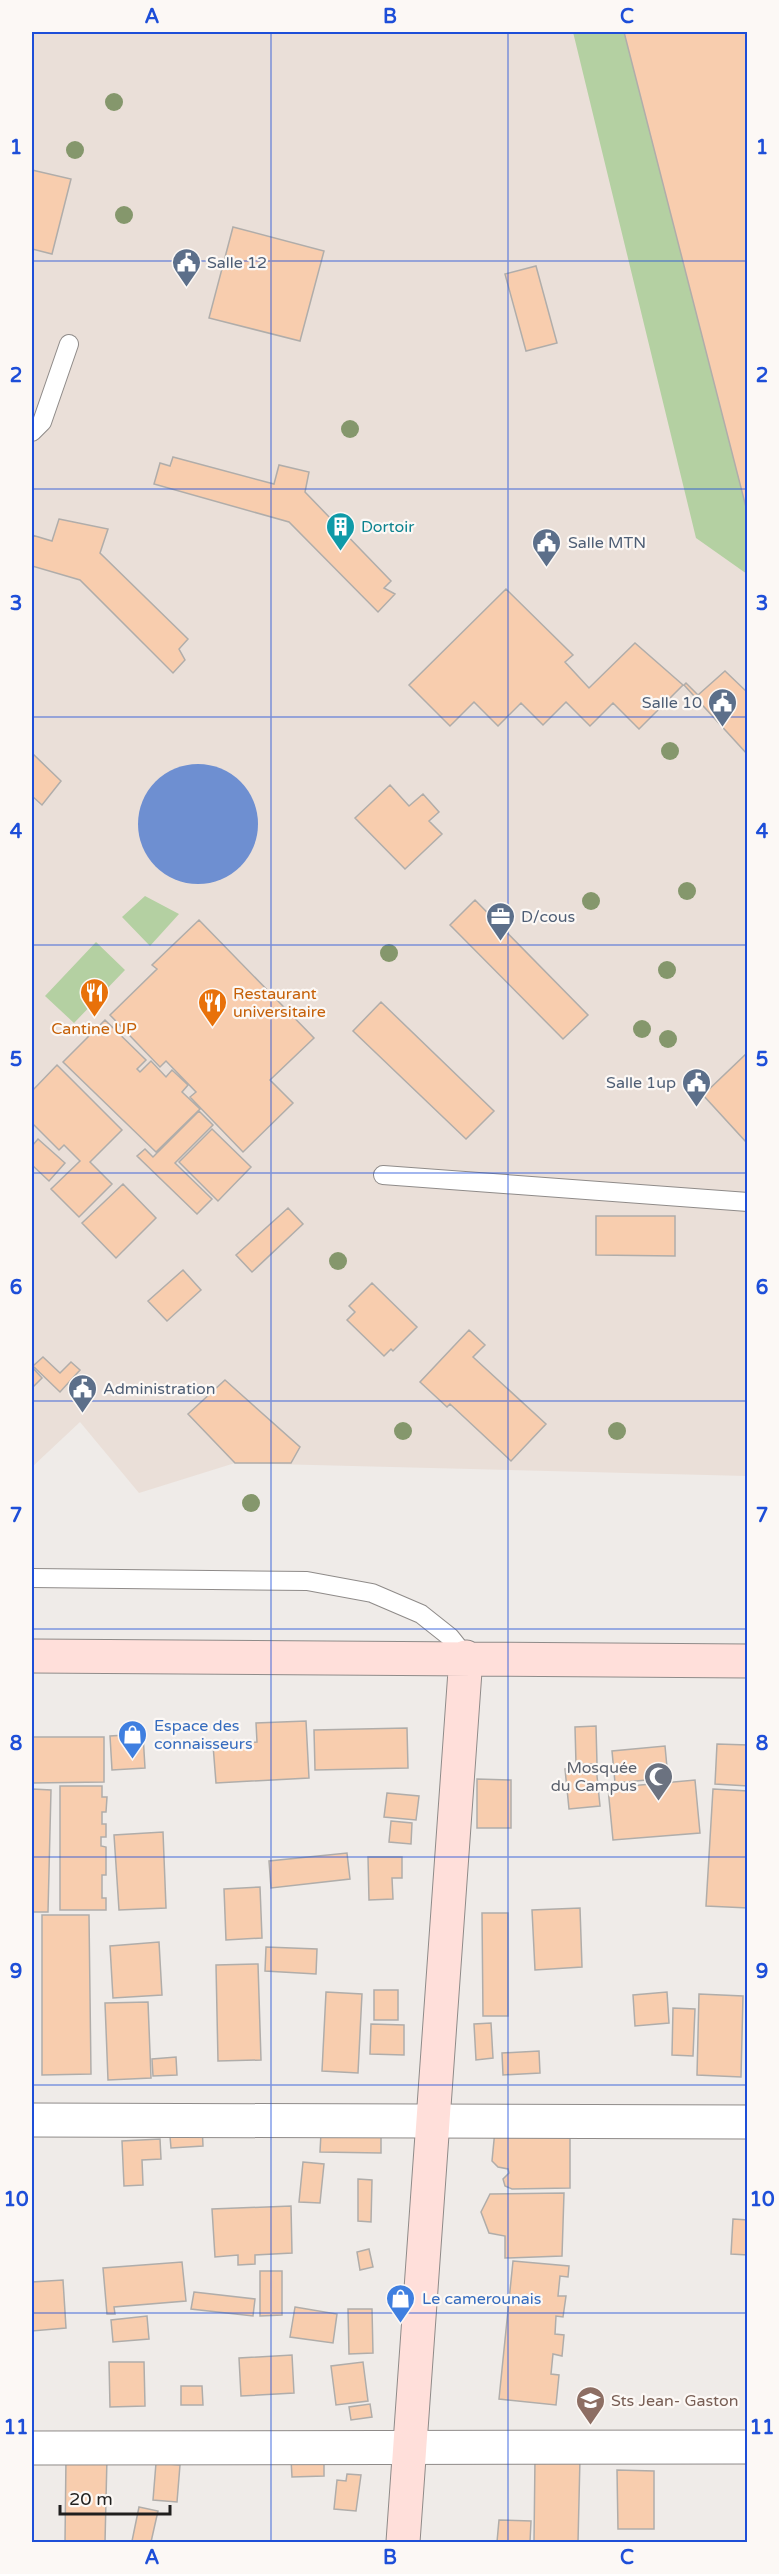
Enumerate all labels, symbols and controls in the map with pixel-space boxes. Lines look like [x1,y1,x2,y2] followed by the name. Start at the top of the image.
[145,5,160,29] text: A
[383,5,397,29] text: B
[620,5,634,29] text: C
[10,136,22,160] text: 1
[756,136,768,160] text: 1
[170,246,202,288] public building icon: Salle 12
[207,253,267,273] place label: Salle 12
[10,364,22,388] text: 2
[756,364,768,388] text: 2
[324,510,356,552] building icon: Dortoir
[361,517,415,537] place label: Dortoir
[531,526,563,568] public building icon: Salle MTN
[568,533,646,553] place label: Salle MTN
[10,592,22,616] text: 3
[756,592,768,616] text: 3
[707,686,739,728] public building icon: Salle 10
[642,693,702,713] place label: Salle 10
[10,820,23,844] text: 4
[756,820,769,844] text: 4
[484,900,516,942] office icon: D/cous
[521,907,575,927] place label: D/cous
[78,976,110,1018] restaurant icon: Cantine UP
[233,984,326,1022] place label: Restaurant universitaire
[196,986,228,1028] restaurant icon: Restaurant universitaire
[51,1019,137,1039] place label: Cantine UP
[10,1048,22,1072] text: 5
[756,1048,768,1072] text: 5
[681,1066,713,1108] public building icon: Salle 1up
[606,1073,676,1093] place label: Salle 1up
[10,1276,22,1300] text: 6
[756,1276,768,1300] text: 6
[66,1372,98,1414] public building icon: Administration
[103,1379,215,1399] place label: Administration
[10,1504,22,1528] text: 7
[756,1504,768,1528] text: 7
[154,1716,253,1754] place label: Espace des connaisseurs
[117,1718,149,1760] shop icon: Espace des connaisseurs
[10,1732,22,1756] text: 8
[756,1732,768,1756] text: 8
[551,1758,637,1796] place label: Mosquée du Campus
[642,1760,674,1802] mosque icon: Mosquée du Campus
[10,1960,22,1984] text: 9
[756,1960,768,1984] text: 9
[3,2188,29,2212] text: 10
[749,2188,775,2212] text: 10
[385,2282,417,2324] shop icon: Le camerounais
[422,2289,541,2309] place label: Le camerounais
[574,2384,606,2426] school or university icon: Sts Jean- Gaston
[611,2391,739,2411] place label: Sts Jean- Gaston
[3,2416,29,2440] text: 11
[749,2416,775,2440] text: 11
[60,2478,170,2516] scale bar
[69,2488,113,2510] text: 20 m
[145,2546,160,2570] text: A
[383,2546,397,2570] text: B
[620,2546,634,2570] text: C

